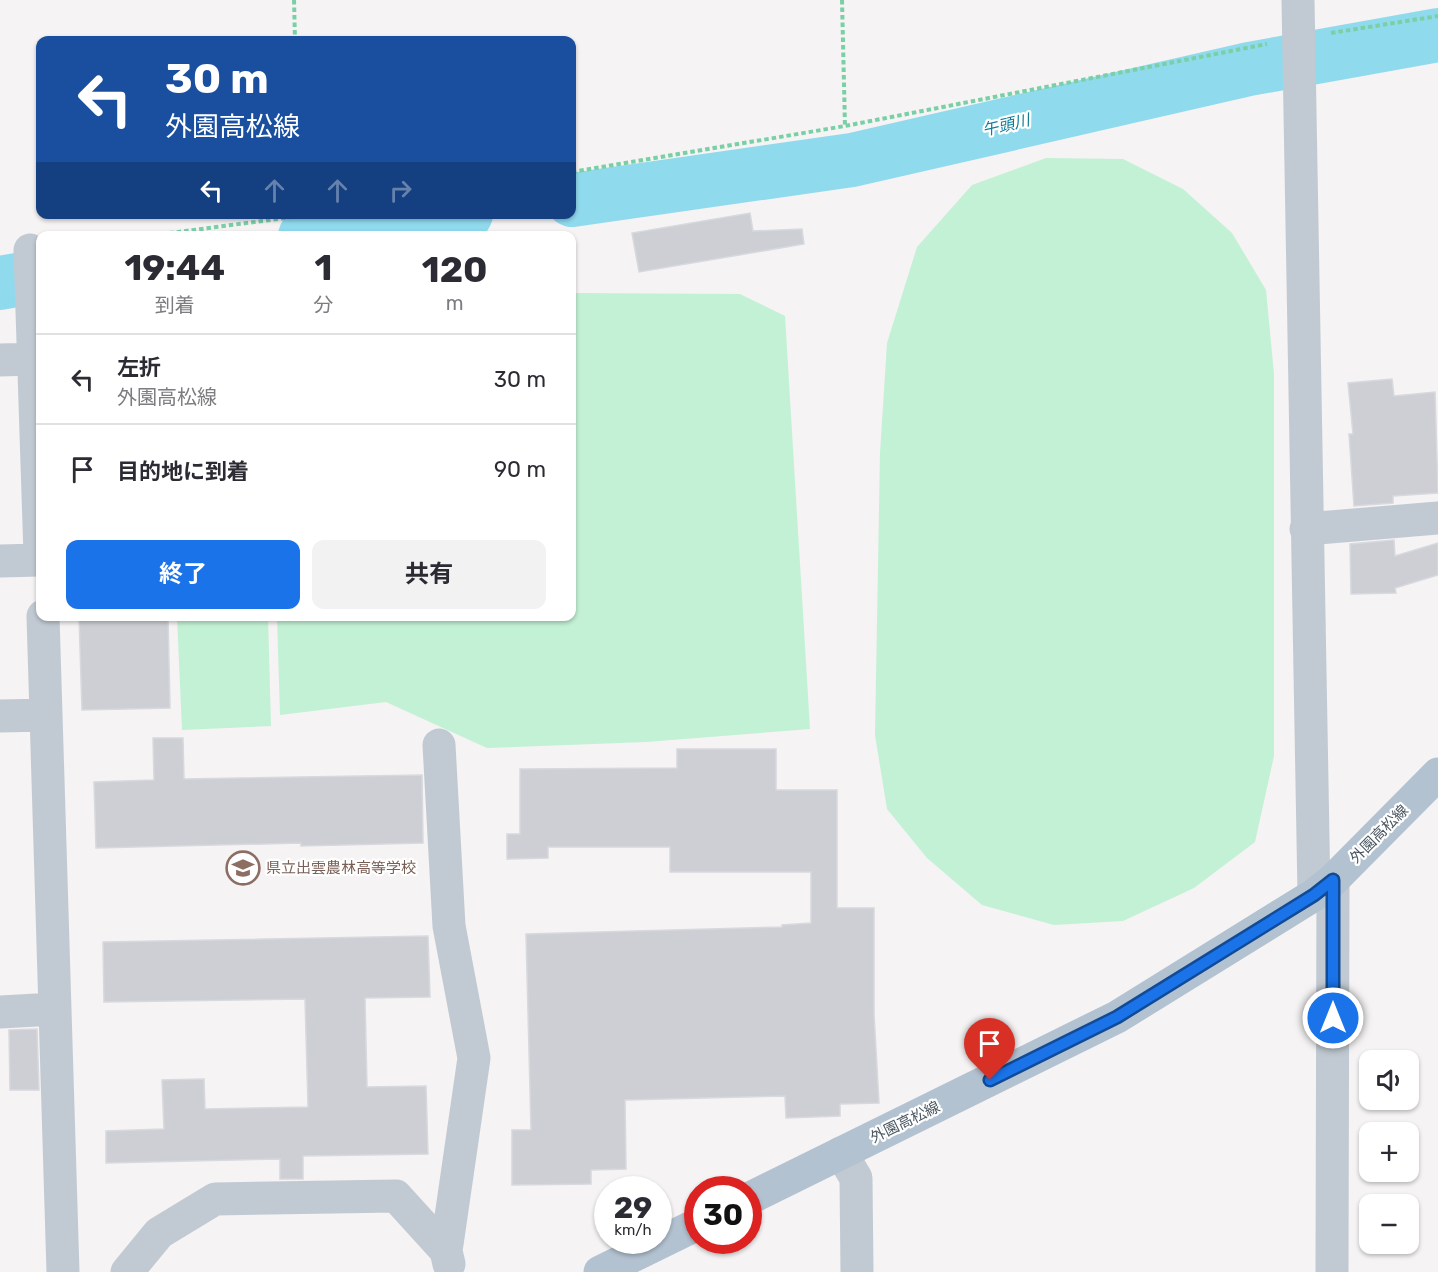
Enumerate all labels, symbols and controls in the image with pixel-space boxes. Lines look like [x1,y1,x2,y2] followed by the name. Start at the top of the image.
[165,54,269,104] text: 30 m
[66,60,144,138] icon: left
[980,110,1033,140] water label: 午頭川
[165,111,300,143] text: 外園高松線
[195,174,228,207] icon: left
[258,174,291,207] icon: ahead
[321,174,354,207] icon: ahead
[384,174,417,207] icon: right
[124,246,225,289] text: 19:44
[314,246,332,289] text: 1
[422,248,488,291] text: 120
[446,291,464,315] text: m
[155,293,195,317] text: 到着
[313,293,333,317] text: 分
[117,354,161,381] text: 左折
[66,363,99,396] icon: left
[494,366,546,393] text: 30 m
[117,385,217,409] text: 外園高松線
[66,453,99,486] icon: arrive
[494,456,546,483] text: 90 m
[117,458,249,485] text: 目的地に到着
[66,540,300,609] button: 終了
[312,540,546,609] button: 共有
[1346,801,1412,867] street label: 外園高松線
[225,850,261,886] school or university icon: 県立出雲農林高等学校
[266,859,416,877] place label: 県立出雲農林高等学校
[1301,986,1365,1050] position arrow
[964,1018,1015,1080] pin
[973,1027,1006,1060] icon: arrive
[1359,1050,1419,1254] map controls
[1359,1050,1419,1110] button: sound
[867,1097,943,1147] street label: 外園高松線
[1359,1122,1419,1182] button: +
[684,1176,762,1254] speed limit sign: 30
[614,1190,652,1226] text: 29
[1359,1194,1419,1254] button: −
[614,1221,652,1239] text: km/h

